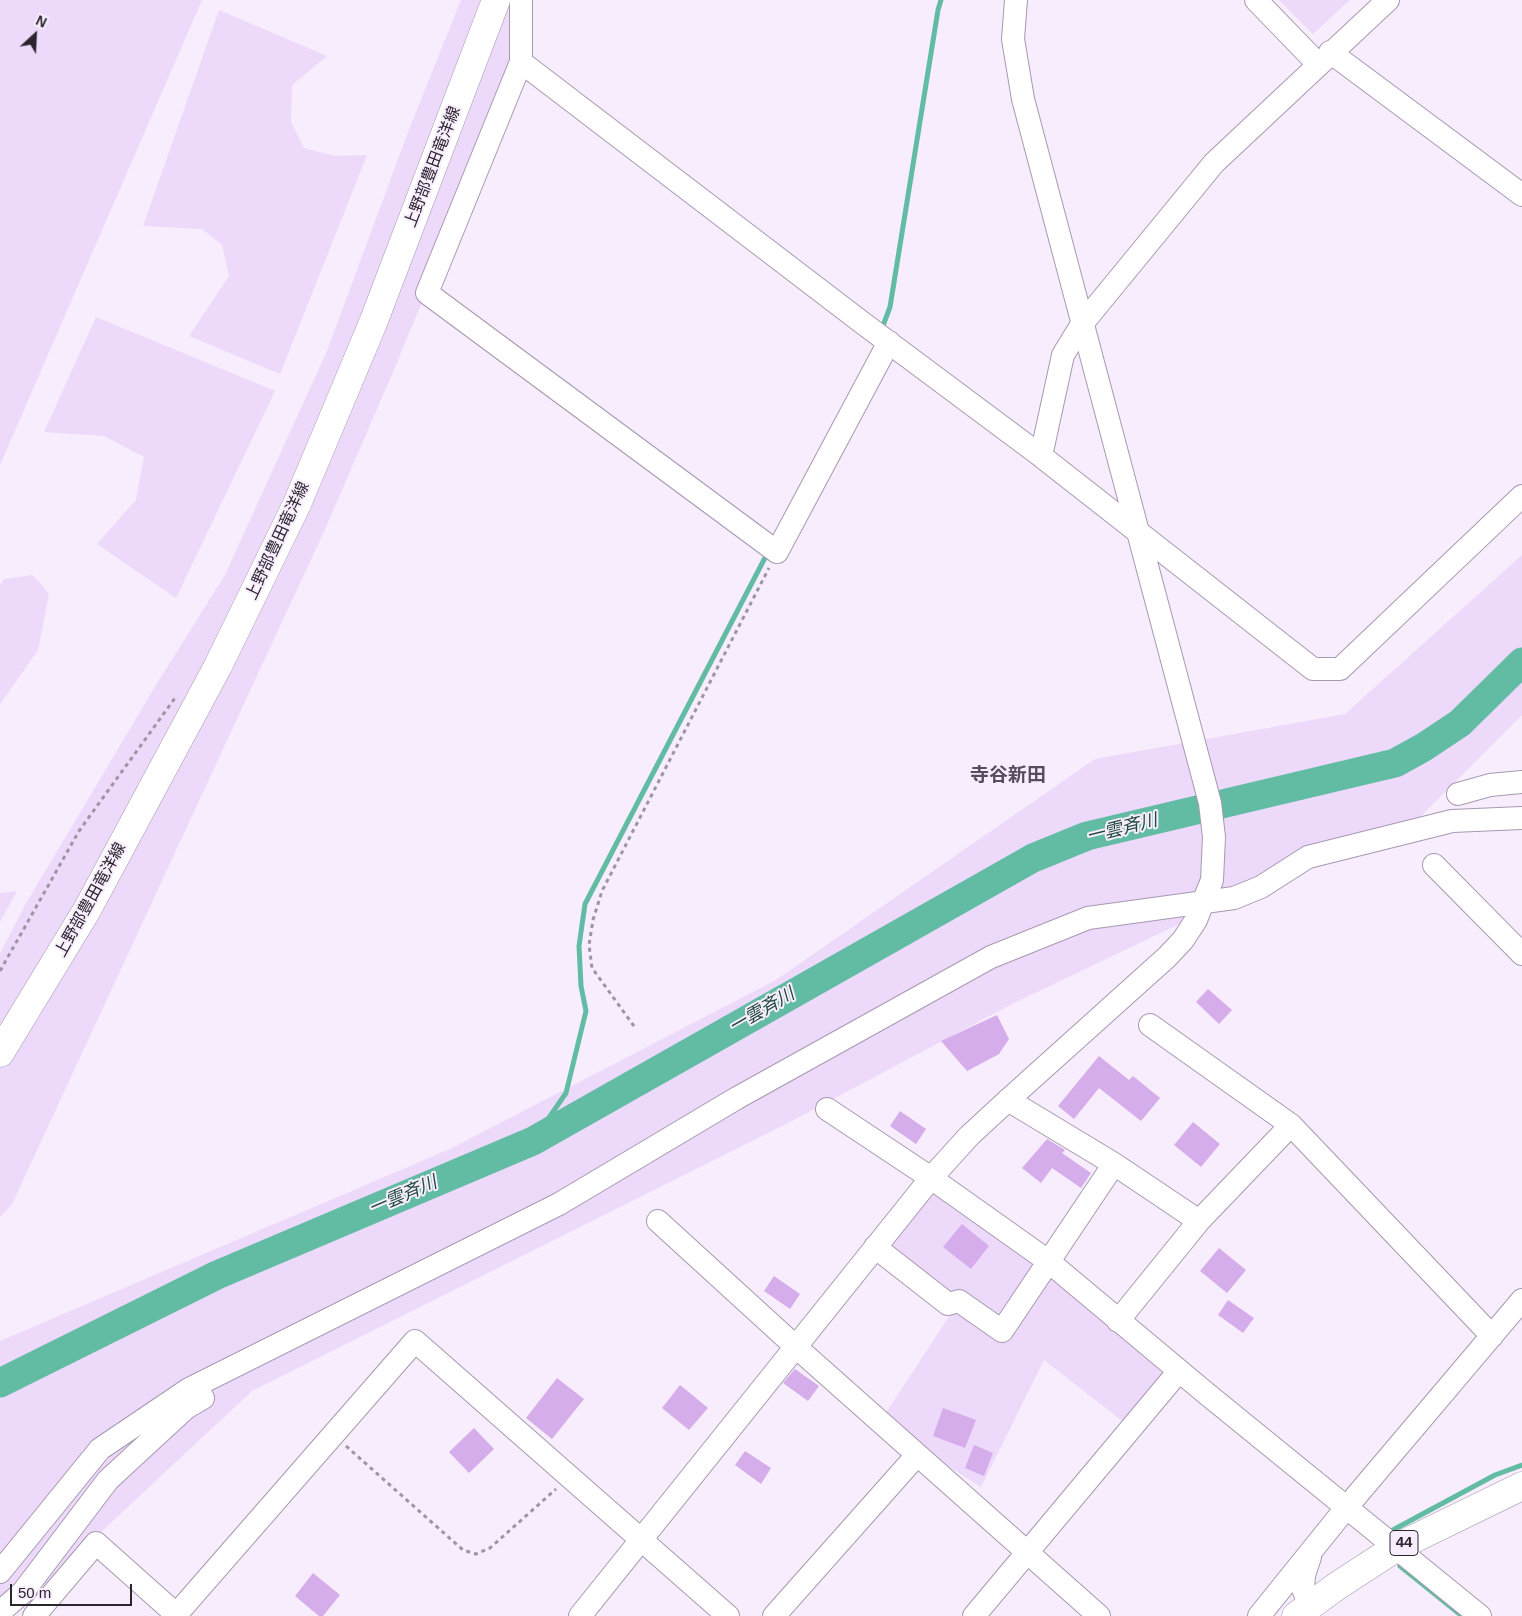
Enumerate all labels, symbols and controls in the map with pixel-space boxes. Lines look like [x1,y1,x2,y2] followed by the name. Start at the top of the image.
[10,10,60,60] north arrow
[33,12,49,31] text: N
[401,104,465,230] street label: 上野部豊田竜洋線
[242,479,314,603] street label: 上野部豊田竜洋線
[970,765,1046,787] district label: 寺谷新田
[1084,810,1160,848] water label: 一雲斉川
[52,839,130,961] street label: 上野部豊田竜洋線
[725,984,799,1038] water label: 一雲斉川
[366,1172,440,1220] water label: 一雲斉川
[1390,1530,1418,1556] road number: 44
[12,1574,135,1606] scale bar
[18,1584,51,1601] text: 50 m

